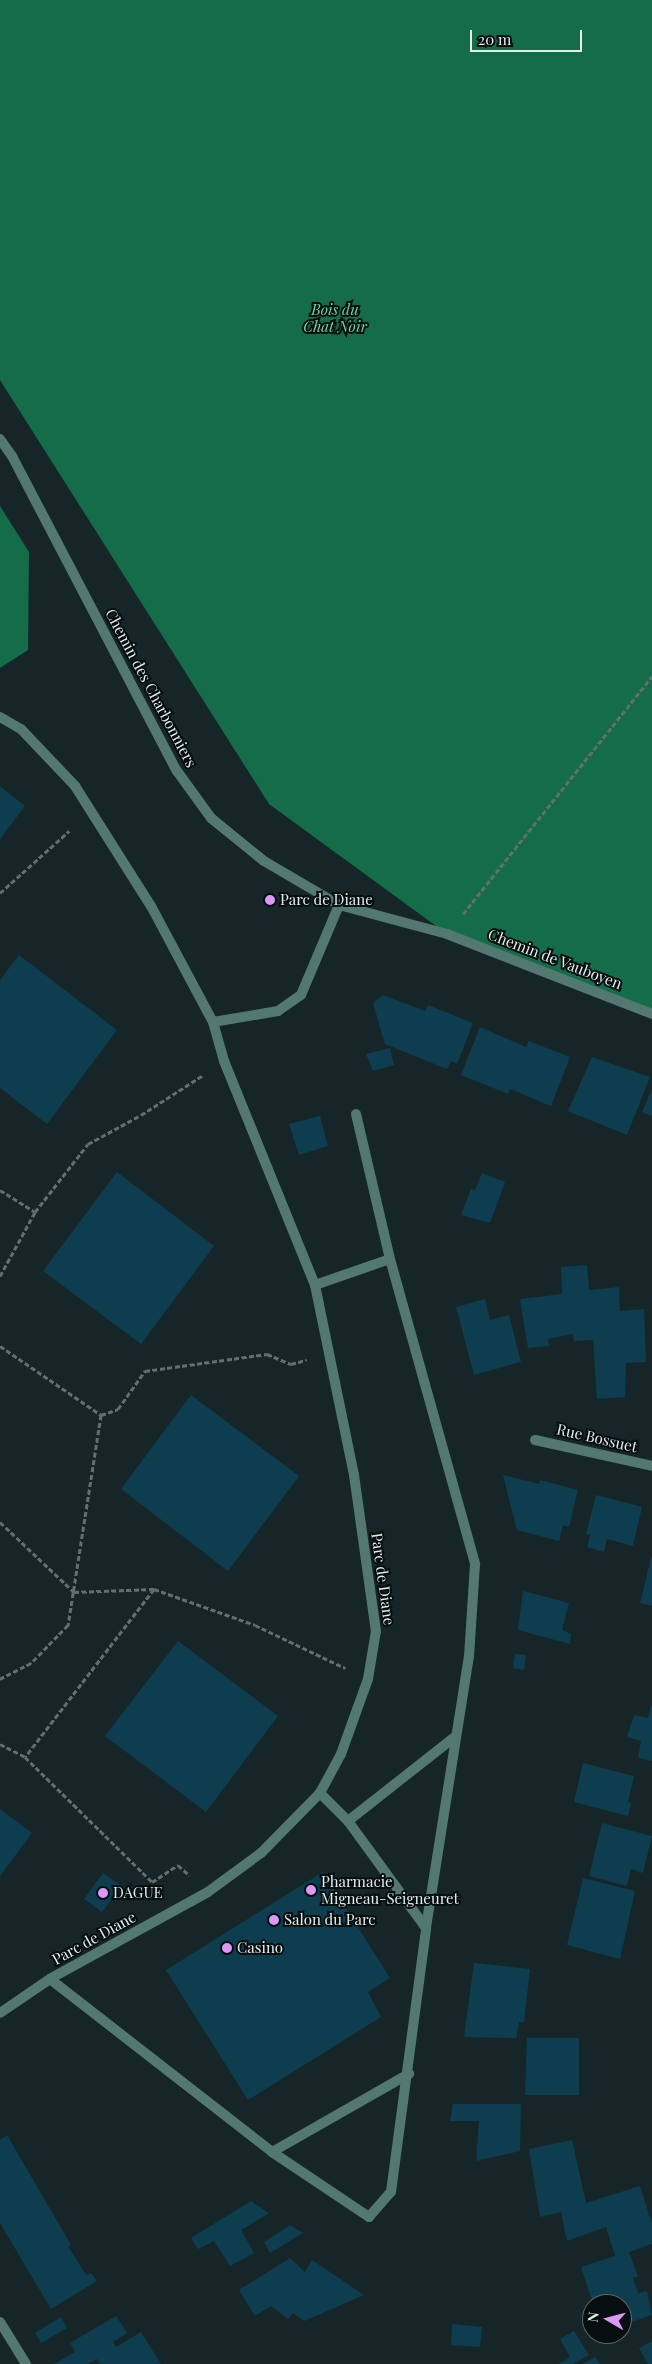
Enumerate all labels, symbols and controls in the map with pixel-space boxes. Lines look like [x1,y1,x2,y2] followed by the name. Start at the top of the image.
[472,20,584,52] scale bar
[478,29,511,49] text: 20 m
[303,300,367,335] park label: Bois du Chat Noir
[102,606,200,770] street label: Chemin des Charbonniers
[280,891,373,909] place label: Parc de Diane
[264,894,276,906] marker: Parc de Diane
[485,925,625,993] street label: Chemin de Vauboyen
[555,1420,639,1456] street label: Rue Bossuet
[368,1532,398,1626] street label: Parc de Diane
[321,1872,459,1907] place label: Pharmacie Migneau-Seigneuret
[113,1884,163,1902] place label: DAGUE
[305,1884,317,1896] marker: Pharmacie Migneau-Seigneuret
[97,1887,109,1899] marker: DAGUE
[49,1908,139,1968] street label: Parc de Diane
[284,1911,376,1929] place label: Salon du Parc
[268,1914,280,1926] marker: Salon du Parc
[237,1939,283,1957] place label: Casino
[221,1942,233,1954] marker: Casino
[582,2294,632,2344] north arrow
[583,2311,603,2323] text: N

